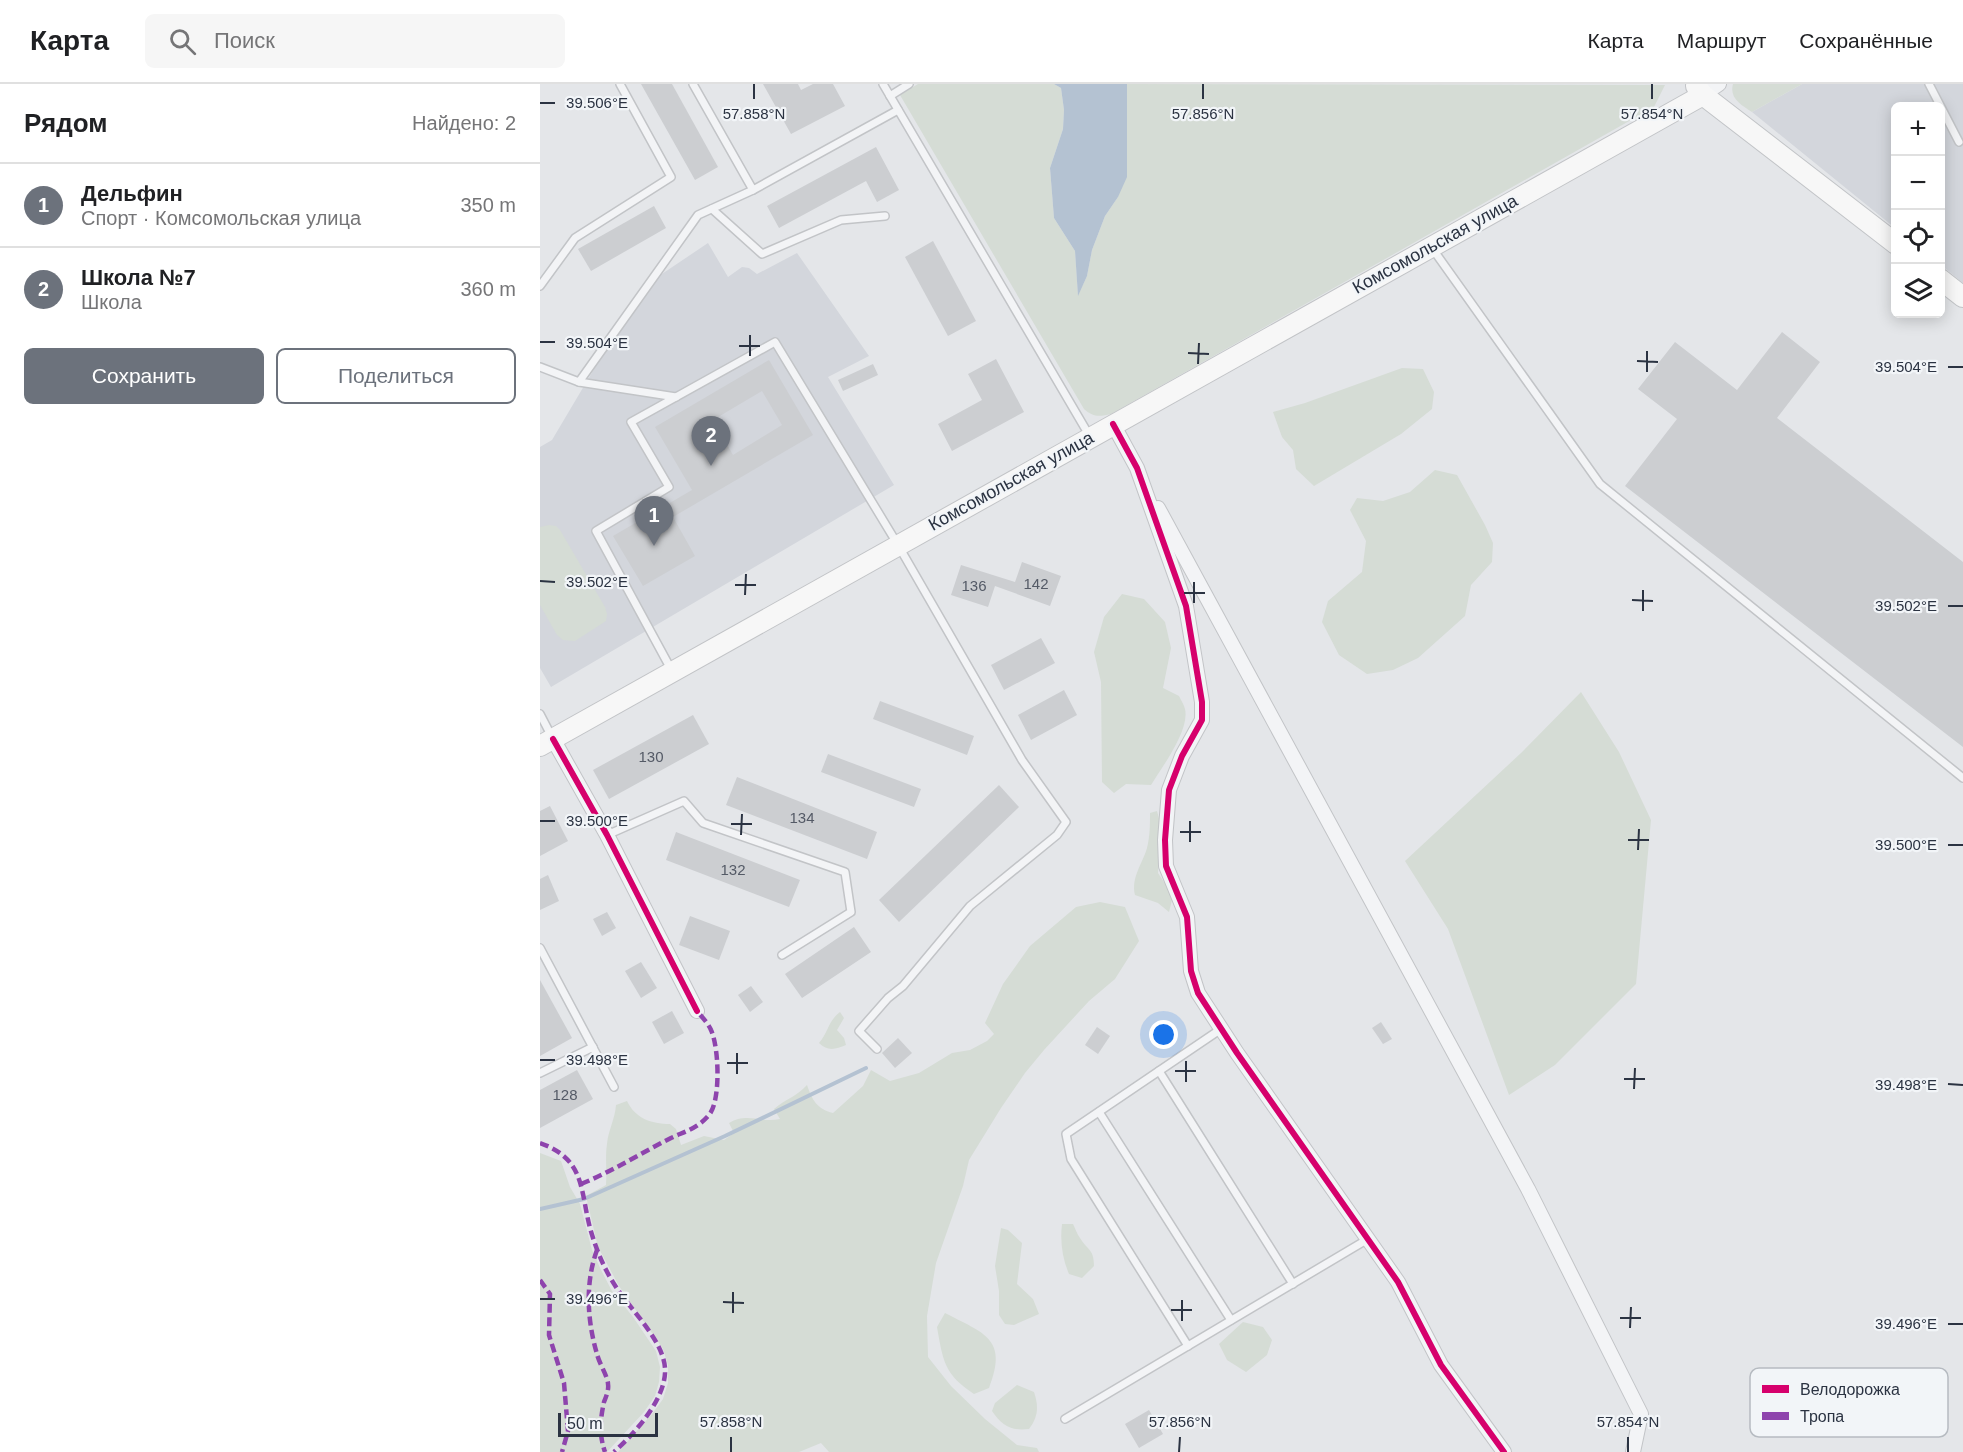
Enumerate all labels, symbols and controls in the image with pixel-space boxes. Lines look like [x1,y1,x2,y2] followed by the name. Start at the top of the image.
[145,14,565,68] search box
[30,25,109,56] text: Карта
[166,25,199,58] icon: search
[214,28,275,53] text: Поиск
[1588,29,1644,52] text: Карта
[1677,29,1766,52] text: Маршрут
[1799,29,1933,52] text: Сохранённые
[566,94,628,111] text: 39.506°E
[1891,102,1945,318] map controls
[1891,102,1945,156] button: +
[723,105,785,122] text: 57.858°N
[1172,105,1234,122] text: 57.856°N
[1621,105,1683,122] text: 57.854°N
[24,108,107,138] text: Рядом
[412,112,516,134] text: Найдено: 2
[1891,156,1945,210] button: −
[81,181,183,206] text: Дельфин
[1349,190,1522,298] street label: Комсомольская улица
[38,194,49,216] text: 1
[460,194,516,216] text: 350 m
[81,207,361,229] text: Спорт · Комсомольская улица
[1891,210,1945,264] button: locate
[1891,264,1945,318] button: layers
[81,265,196,290] text: Школа №7
[38,278,49,300] text: 2
[460,278,516,300] text: 360 m
[81,291,142,313] text: Школа
[566,334,628,351] text: 39.504°E
[24,348,264,404] button: Сохранить
[276,348,516,404] button: Поделиться
[1875,358,1937,375] text: 39.504°E
[692,416,730,466] pin: 2
[925,427,1098,535] street label: Комсомольская улица
[634,496,674,546] pin: 1
[566,573,628,590] text: 39.502°E
[1023,575,1049,592] house number: 142
[961,577,987,594] house number: 136
[1875,597,1937,614] text: 39.502°E
[638,748,664,765] house number: 130
[789,809,815,826] house number: 134
[566,812,628,829] text: 39.500°E
[1875,836,1937,853] text: 39.500°E
[720,861,746,878] house number: 132
[1149,1020,1178,1049] your location
[566,1051,628,1068] text: 39.498°E
[1875,1076,1937,1093] text: 39.498°E
[552,1086,578,1103] house number: 128
[566,1290,628,1307] text: 39.496°E
[1875,1315,1937,1332] text: 39.496°E
[1750,1368,1948,1437] legend
[1800,1381,1900,1398] text: Велодорожка
[1800,1408,1844,1425] text: Тропа
[558,1410,658,1438] scale bar
[700,1413,762,1430] text: 57.858°N
[1149,1413,1211,1430] text: 57.856°N
[1597,1413,1659,1430] text: 57.854°N
[567,1415,603,1432] text: 50 m

